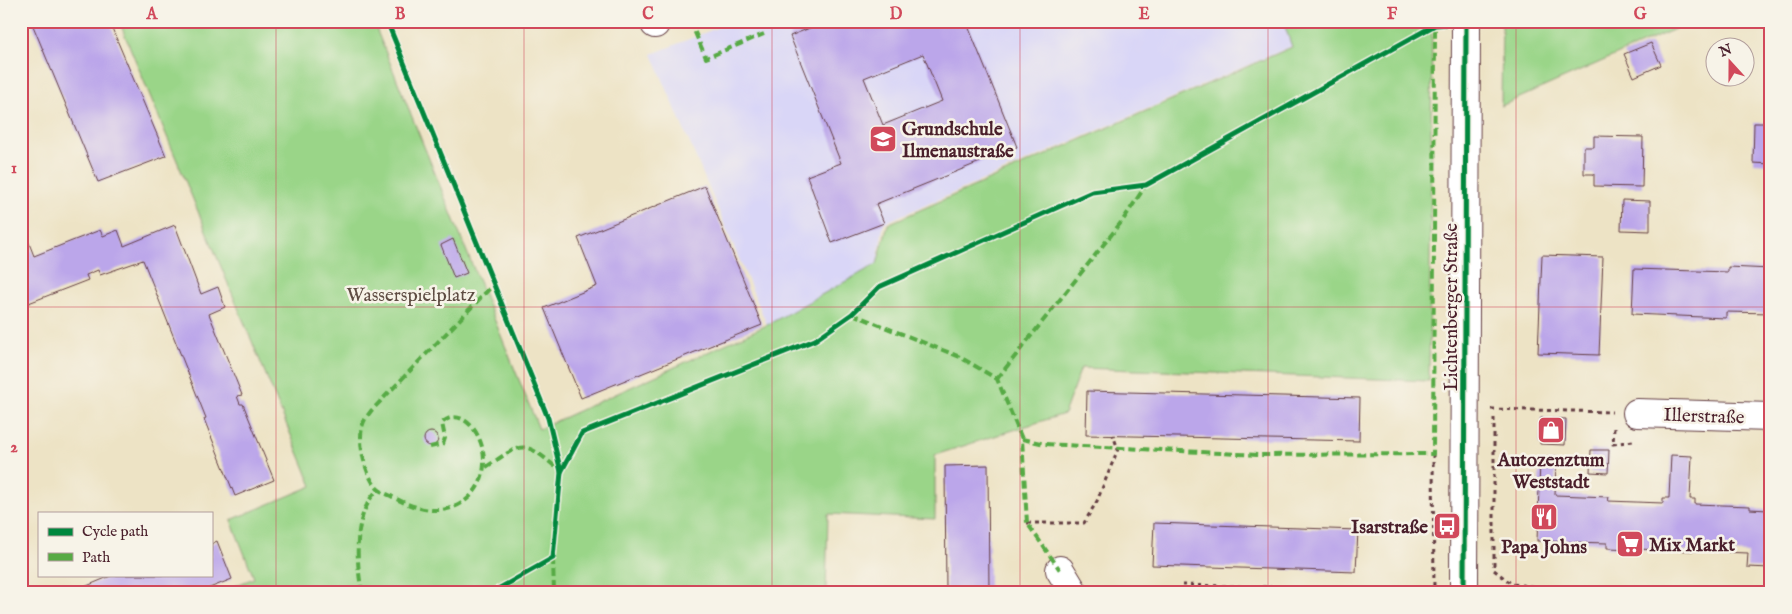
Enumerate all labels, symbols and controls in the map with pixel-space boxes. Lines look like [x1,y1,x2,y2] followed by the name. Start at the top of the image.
[146,5,159,25] text: A
[395,5,406,25] text: B
[642,5,654,25] text: C
[890,5,903,25] text: D
[1138,5,1150,25] text: E
[1387,5,1398,25] text: F
[1634,5,1647,25] text: G
[1704,38,1754,88] north arrow
[1716,40,1735,62] text: N
[902,118,1014,164] place label: Grundschule Ilmenaustraße
[868,124,898,154] school or university icon: Grundschule Ilmenaustraße
[11,159,17,179] text: 1
[1440,223,1464,391] street label: Lichtenberger Straße
[347,284,476,308] park label: Wasserspielplatz
[1663,404,1745,430] street label: Illerstraße
[1536,415,1566,445] shop icon: Autozenztum Weststadt
[10,438,18,458] text: 2
[1497,449,1605,495] place label: Autozenztum Weststadt
[1529,502,1559,532] restaurant icon: Papa Johns
[1432,511,1462,541] bus stop icon: Isarstraße
[38,512,212,576] legend
[1351,516,1428,540] place label: Isarstraße
[82,522,148,541] text: Cycle path
[1615,529,1645,559] supermarket icon: Mix Markt
[1649,534,1735,558] place label: Mix Markt
[1501,536,1587,560] place label: Papa Johns
[82,548,110,567] text: Path

